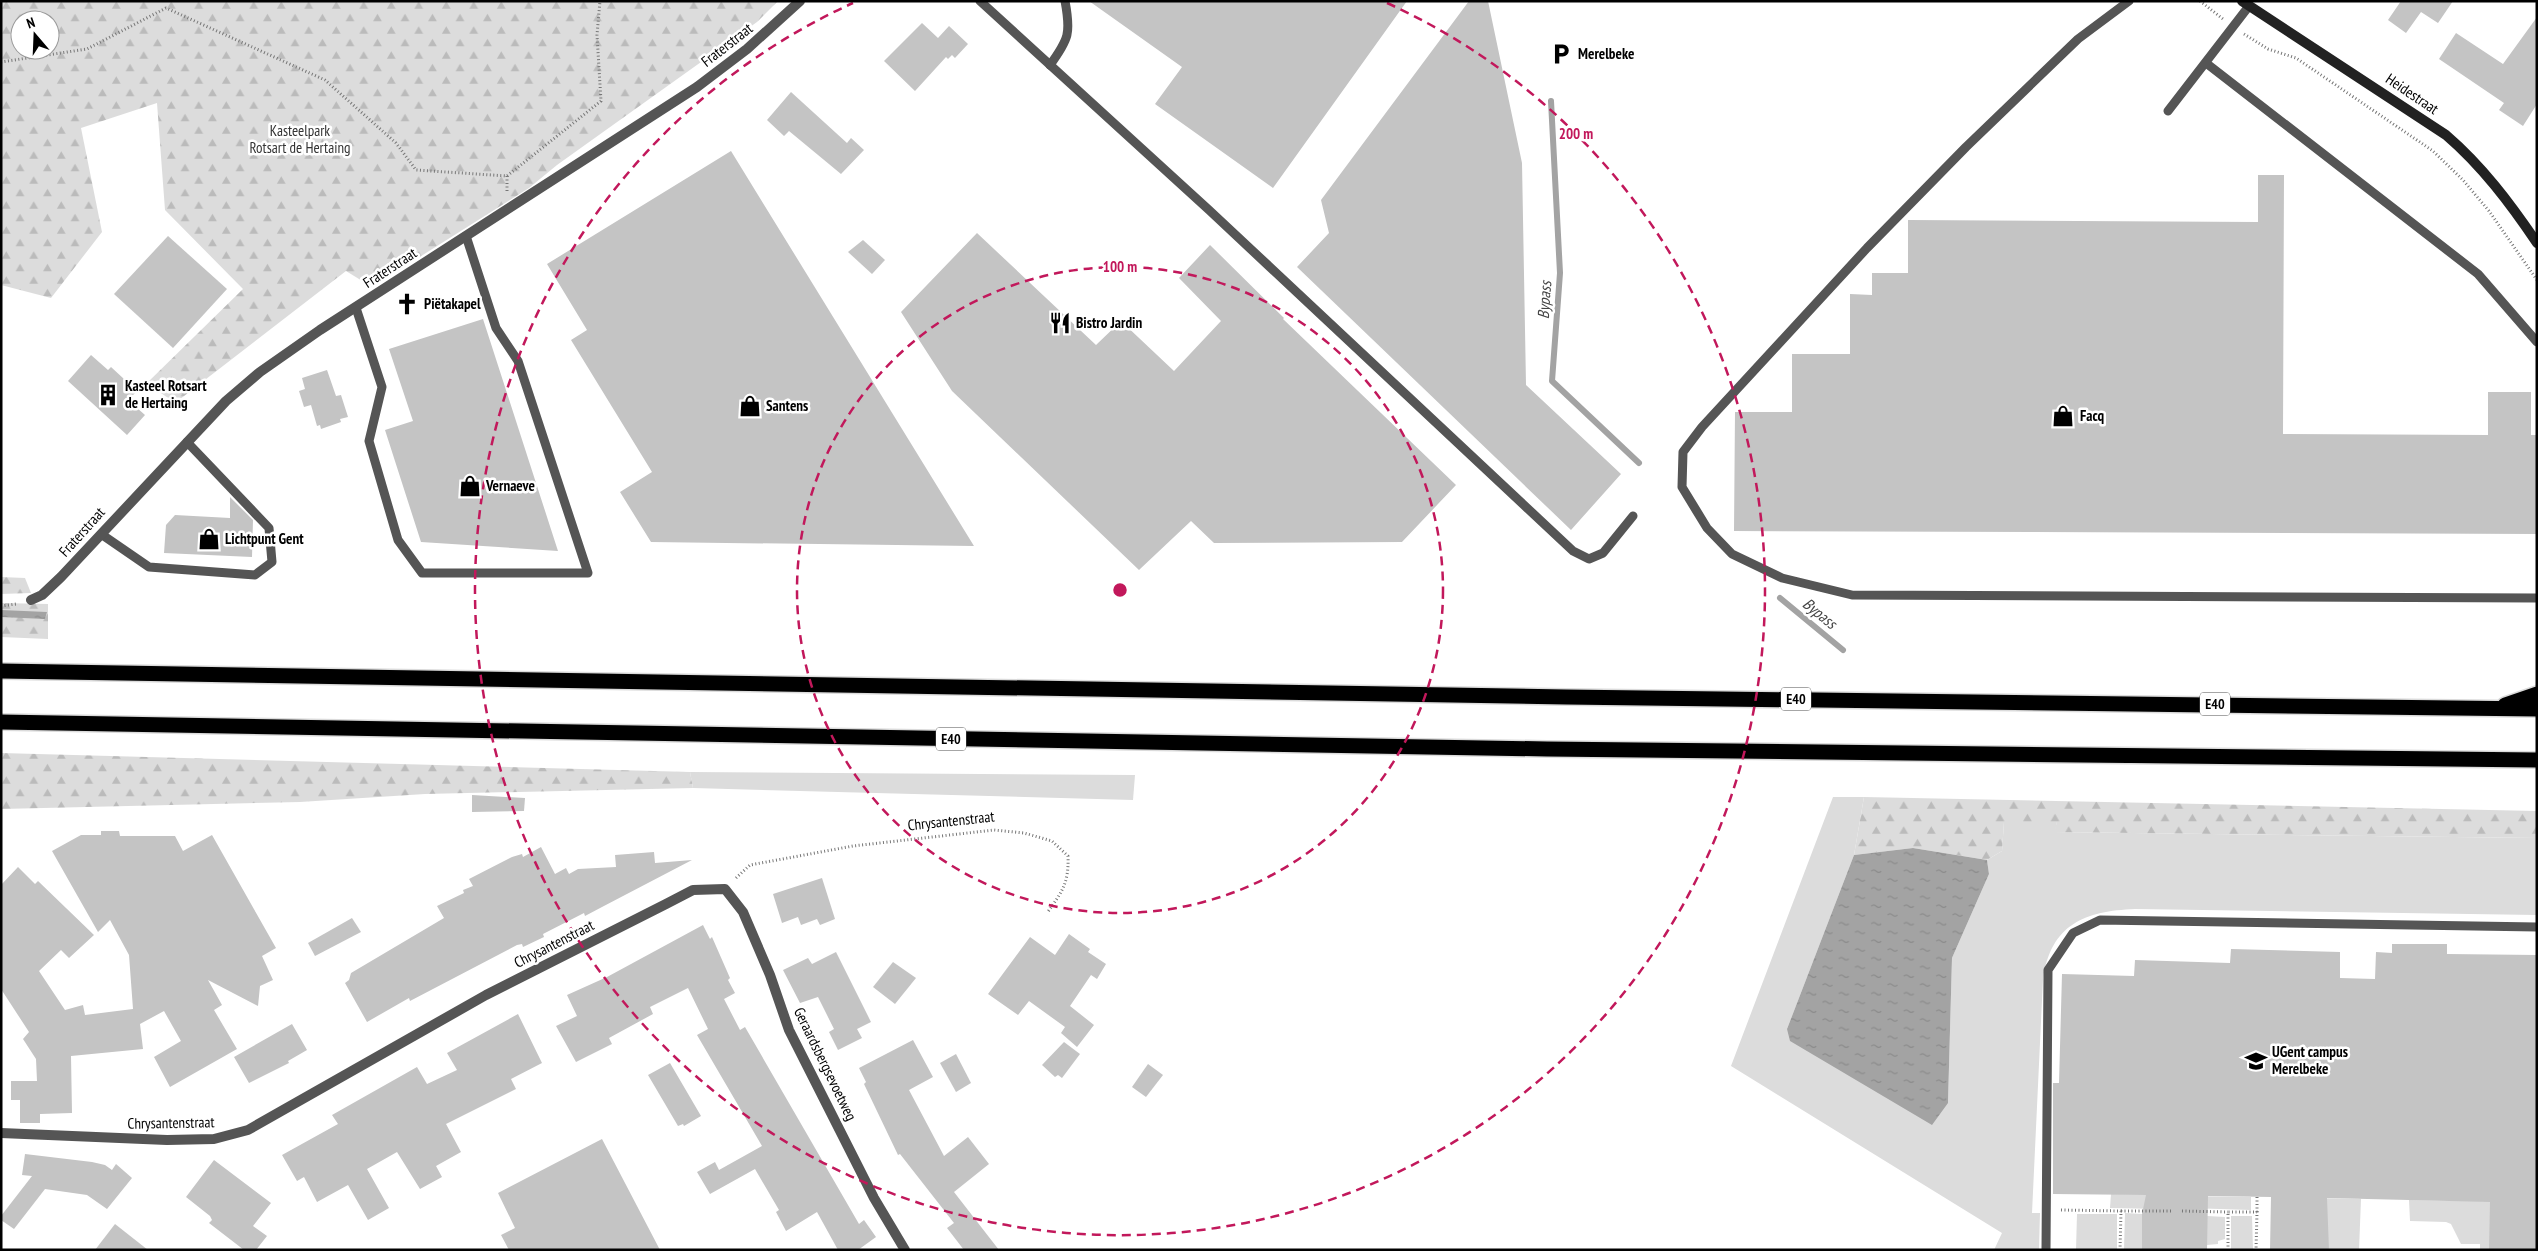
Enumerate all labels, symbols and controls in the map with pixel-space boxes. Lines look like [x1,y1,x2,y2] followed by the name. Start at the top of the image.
[10,10,60,60] north arrow
[24,13,37,32] text: N
[697,19,756,71] street label: Fraterstraat
[1548,41,1574,67] parking icon: Merelbeke
[1578,44,1634,63] place label: Merelbeke
[2382,69,2442,118] street label: Heidestraat
[249,121,351,157] park label: Kasteelpark Rotsart de Hertaing
[1559,124,1593,143] text: 200 m
[359,243,420,292] street label: Fraterstraat
[1103,257,1137,276] text: 100 m
[1533,279,1555,320] water label: Bypass
[394,291,420,317] church icon: Piëtakapel
[424,294,481,313] place label: Piëtakapel
[1047,310,1073,336] restaurant icon: Bistro Jardin
[1076,313,1142,332] place label: Bistro Jardin
[125,376,207,412] place label: Kasteel Rotsart de Hertaing
[95,382,121,408] building icon: Kasteel Rotsart de Hertaing
[737,393,763,419] shop icon: Santens
[766,396,808,415] place label: Santens
[2050,403,2076,429] shop icon: Facq
[2080,406,2105,425] place label: Facq
[457,473,483,499] shop icon: Vernaeve
[485,476,535,495] place label: Vernaeve
[54,503,109,560] street label: Fraterstraat
[196,526,222,552] shop icon: Lichtpunt Gent
[225,529,304,548] place label: Lichtpunt Gent
[1111,581,1129,599] centre of rings
[1799,593,1842,634] water label: Bypass
[1781,688,1811,711] road number: E40
[2200,692,2230,716] road number: E40
[936,728,966,751] road number: E40
[907,807,995,835] street label: Chrysantenstraat
[511,915,597,972] street label: Chrysantenstraat
[790,1004,861,1123] street label: Geraardsbergsevoetweg
[2272,1042,2348,1078] place label: UGent campus Merelbeke
[2243,1048,2269,1074] school or university icon: UGent campus Merelbeke
[127,1112,215,1133] street label: Chrysantenstraat

